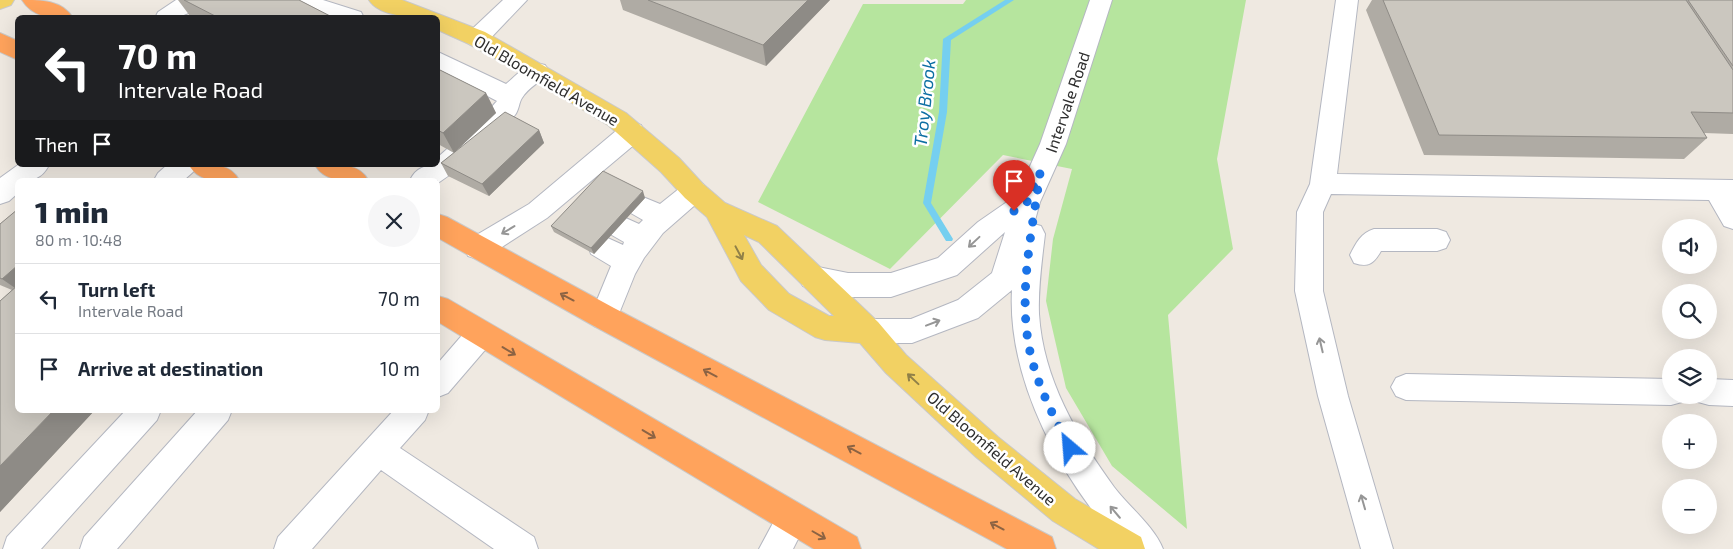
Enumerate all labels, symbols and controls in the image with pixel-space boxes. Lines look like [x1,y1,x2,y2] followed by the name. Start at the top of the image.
[471,31,623,129] street label: Old Bloomfield Avenue
[118,34,197,76] text: 70 m
[35,35,100,100] icon: left
[1041,49,1093,155] street label: Intervale Road
[908,58,940,148] water label: Troy Brook
[118,76,263,102] text: Intervale Road
[88,130,116,158] icon: arrive
[35,133,78,156] text: Then
[993,160,1035,211] pin
[1000,167,1028,195] icon: arrive
[35,193,109,229] text: 1 min
[368,195,420,247] button: close
[1662,219,1717,534] map controls
[1662,219,1717,274] button: sound
[501,225,516,235] one-way arrow
[35,230,122,249] text: 80 m · 10:48
[968,236,981,248] one-way arrow
[735,245,745,259] one-way arrow
[78,278,155,301] text: Turn left
[1662,284,1717,339] button: search
[35,285,63,313] icon: left
[378,287,420,310] text: 70 m
[560,291,575,301] one-way arrow
[78,301,184,320] text: Intervale Road
[924,318,940,327] one-way arrow
[1316,338,1325,354] one-way arrow
[502,346,516,356] one-way arrow
[1662,349,1717,404] button: layers
[35,355,63,383] icon: arrive
[78,357,263,380] text: Arrive at destination
[380,357,420,380] text: 10 m
[703,368,718,378] one-way arrow
[906,373,919,385] one-way arrow
[924,387,1060,509] street label: Old Bloomfield Avenue
[1662,414,1717,469] button: +
[1043,421,1095,473] position arrow
[641,430,655,440] one-way arrow
[846,445,861,455] one-way arrow
[1662,479,1717,534] button: −
[1358,495,1368,511] one-way arrow
[1110,506,1121,519] one-way arrow
[990,521,1005,530] one-way arrow
[811,530,826,540] one-way arrow

